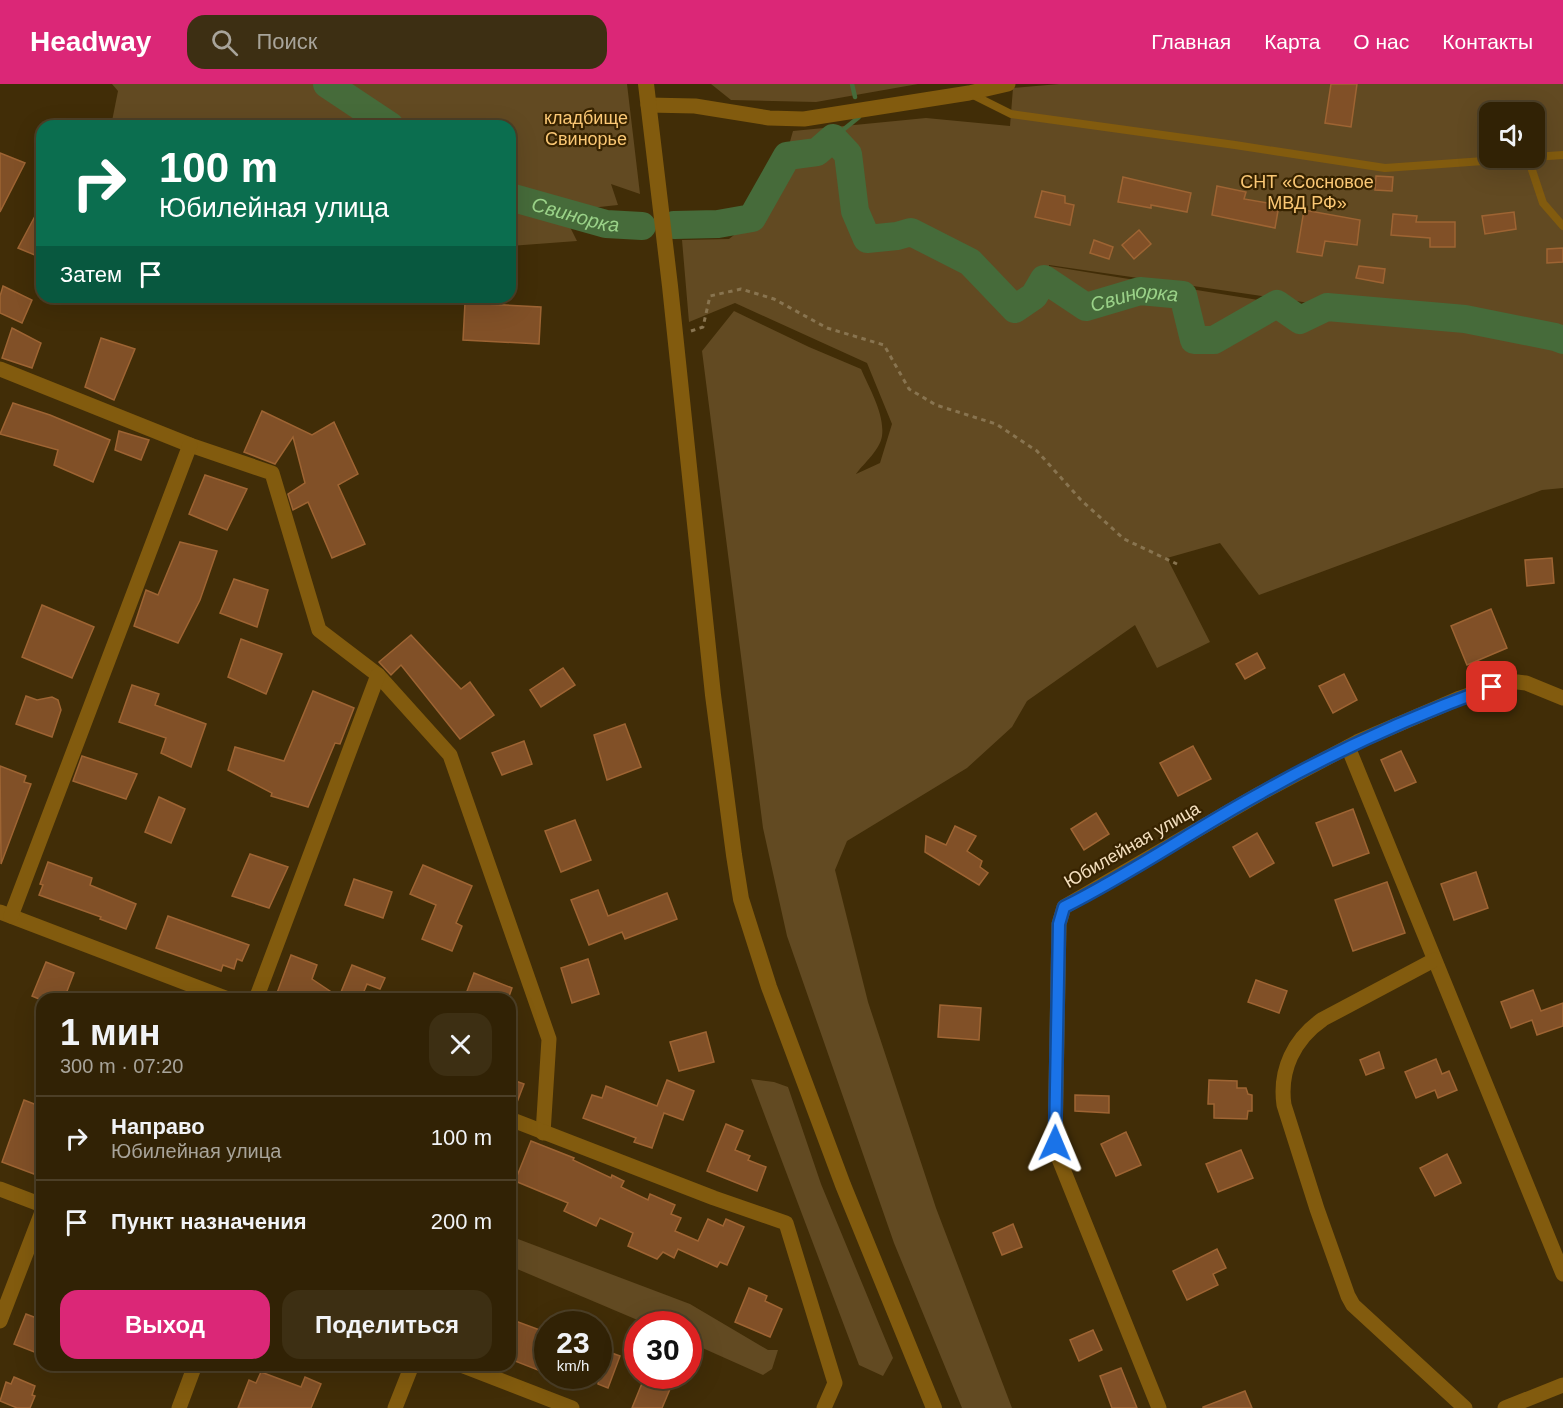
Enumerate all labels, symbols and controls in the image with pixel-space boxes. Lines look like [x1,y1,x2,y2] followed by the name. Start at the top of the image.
[187,15,607,69] search box
[30,26,151,57] text: Headway
[208,26,241,59] icon: search
[256,29,317,54] text: Поиск
[1151,30,1231,53] text: Главная
[1264,30,1320,53] text: Карта
[1353,30,1409,53] text: О нас
[1442,30,1533,53] text: Контакты
[1479,102,1545,168] map controls
[1479,102,1545,168] button: sound
[544,108,628,149] park label: кладбище Свинорье
[60,144,138,222] icon: right
[159,144,278,191] text: 100 m
[1240,172,1374,213] park label: СНТ «Сосновое МВД РФ»
[159,193,389,223] text: Юбилейная улица
[529,193,620,236] water label: Свинорка
[134,258,167,291] icon: arrive
[60,262,122,287] text: Затем
[1087,280,1179,316] water label: Свинорка
[1466,661,1517,712] pin
[1475,670,1508,703] icon: arrive
[1061,798,1204,892] street label: Юбилейная улица
[60,1012,161,1053] text: 1 мин
[429,1013,492,1076] button: close
[60,1055,183,1077] text: 300 m · 07:20
[1023,1111,1087,1175] position arrow
[111,1114,205,1139] text: Направо
[60,1122,93,1155] icon: right
[431,1125,492,1150] text: 100 m
[111,1140,281,1162] text: Юбилейная улица
[60,1206,93,1239] icon: arrive
[111,1209,307,1234] text: Пункт назначения
[431,1209,492,1234] text: 200 m
[60,1290,270,1359] button: Выход
[282,1290,492,1359] button: Поделиться
[624,1311,702,1389] speed limit sign: 30
[556,1326,590,1359] text: 23
[557,1357,589,1374] text: km/h

